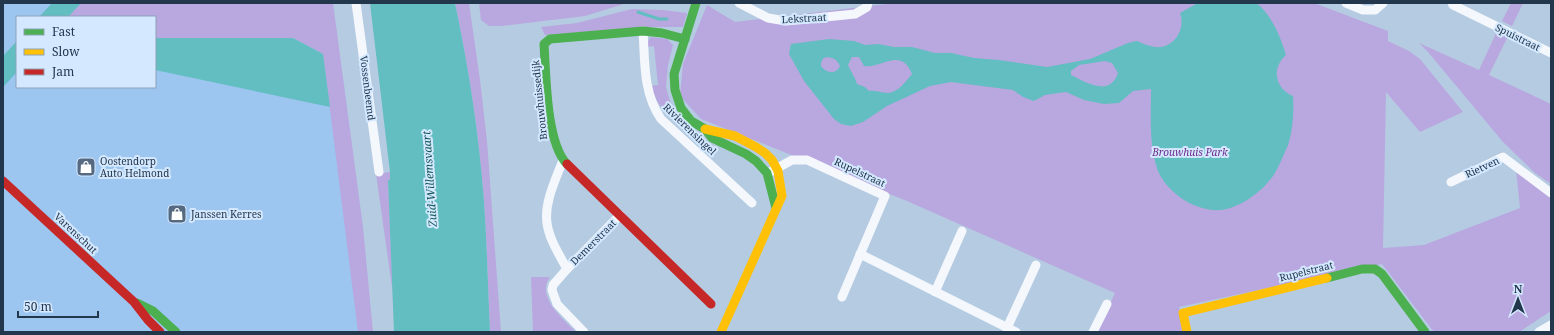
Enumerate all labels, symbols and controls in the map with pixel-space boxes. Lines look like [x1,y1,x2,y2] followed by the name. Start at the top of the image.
[781,10,827,26] street label: Lekstraat
[16,16,156,88] legend
[1493,20,1543,54] street label: Spuistraat
[52,23,75,40] text: Fast
[52,43,80,60] text: Slow
[357,55,379,121] street label: Vossenbeemd
[528,59,550,141] street label: Brouwhuissedijk
[51,63,74,80] text: Jam
[660,100,720,158] street label: Rivierensingel
[418,130,440,228] water label: Zuid-Willemsvaart
[1151,145,1228,159] park label: Brouwhuis Park
[1463,153,1502,181] street label: Rietven
[100,154,169,180] place label: Oostendorp Auto Helmond
[832,154,888,190] street label: Rupelstraat
[75,156,97,178] shop icon: Oostendorp Auto Helmond
[166,203,188,225] shop icon: Janssen Kerres
[190,207,262,221] place label: Janssen Kerres
[51,209,101,257] street label: Varenschut
[567,216,619,268] street label: Demerstraat
[1278,257,1335,284] street label: Rupelstraat
[1498,279,1538,319] north arrow
[1514,281,1523,296] text: N
[18,293,98,319] scale bar
[24,298,52,315] text: 50 m

